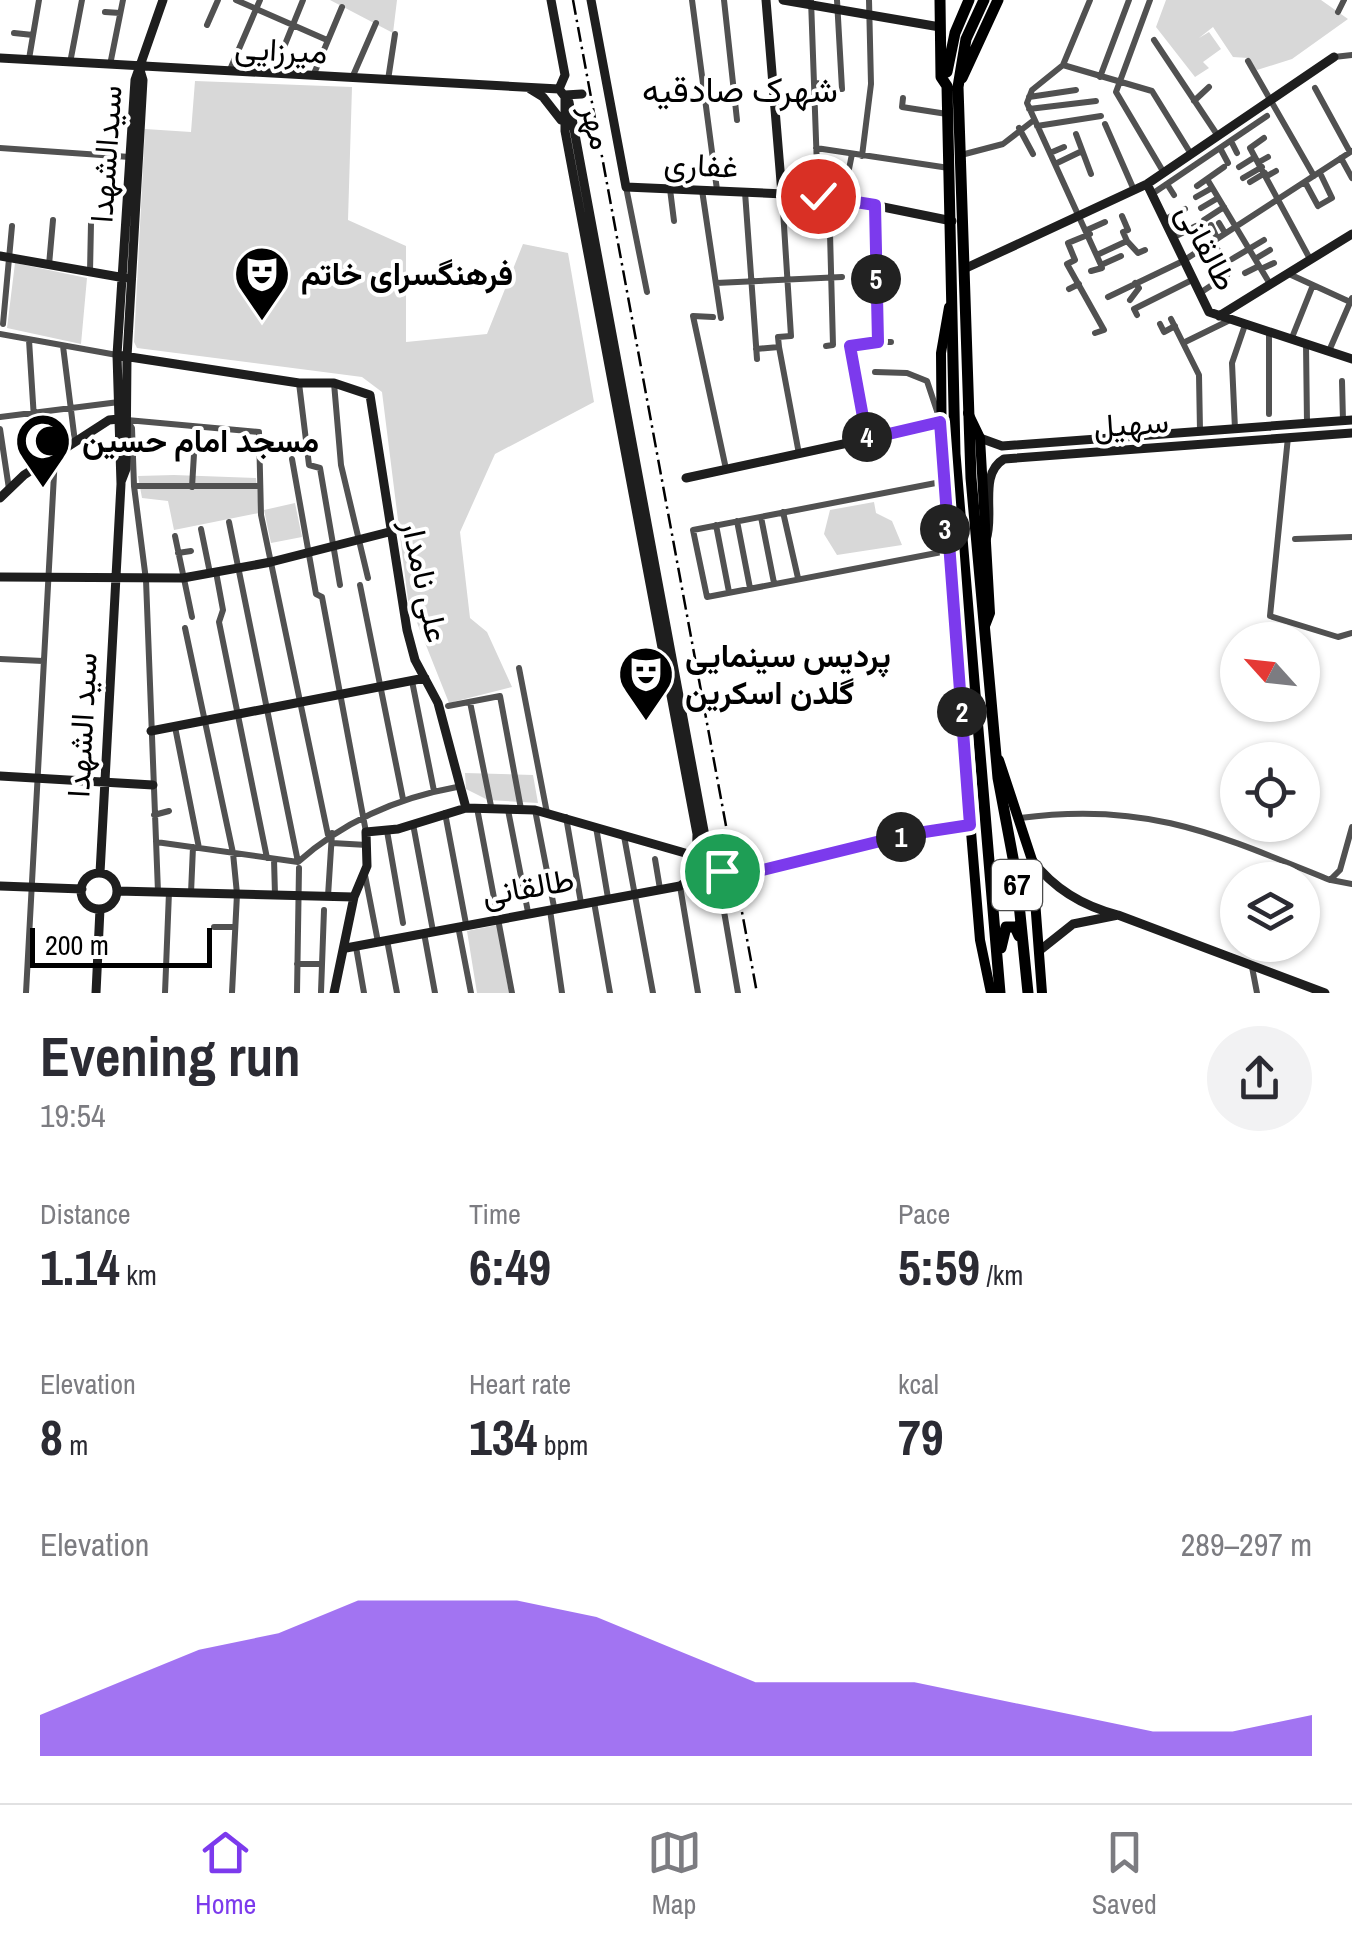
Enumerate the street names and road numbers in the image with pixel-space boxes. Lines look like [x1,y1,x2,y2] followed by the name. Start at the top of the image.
[233,26,329,73] street label: میرزایی
[79,84,132,224] street label: سیدالشهدا
[571,99,624,154] street label: مهر
[663,141,739,188] street label: غفاری
[1167,196,1248,298] street label: طالقانی
[1092,399,1170,448] street label: سهیل
[391,514,460,646] street label: علی نامدار
[56,651,107,799] street label: سید الشهدا
[479,857,577,916] street label: طالقانی
[992,860,1042,910] road number: 67

